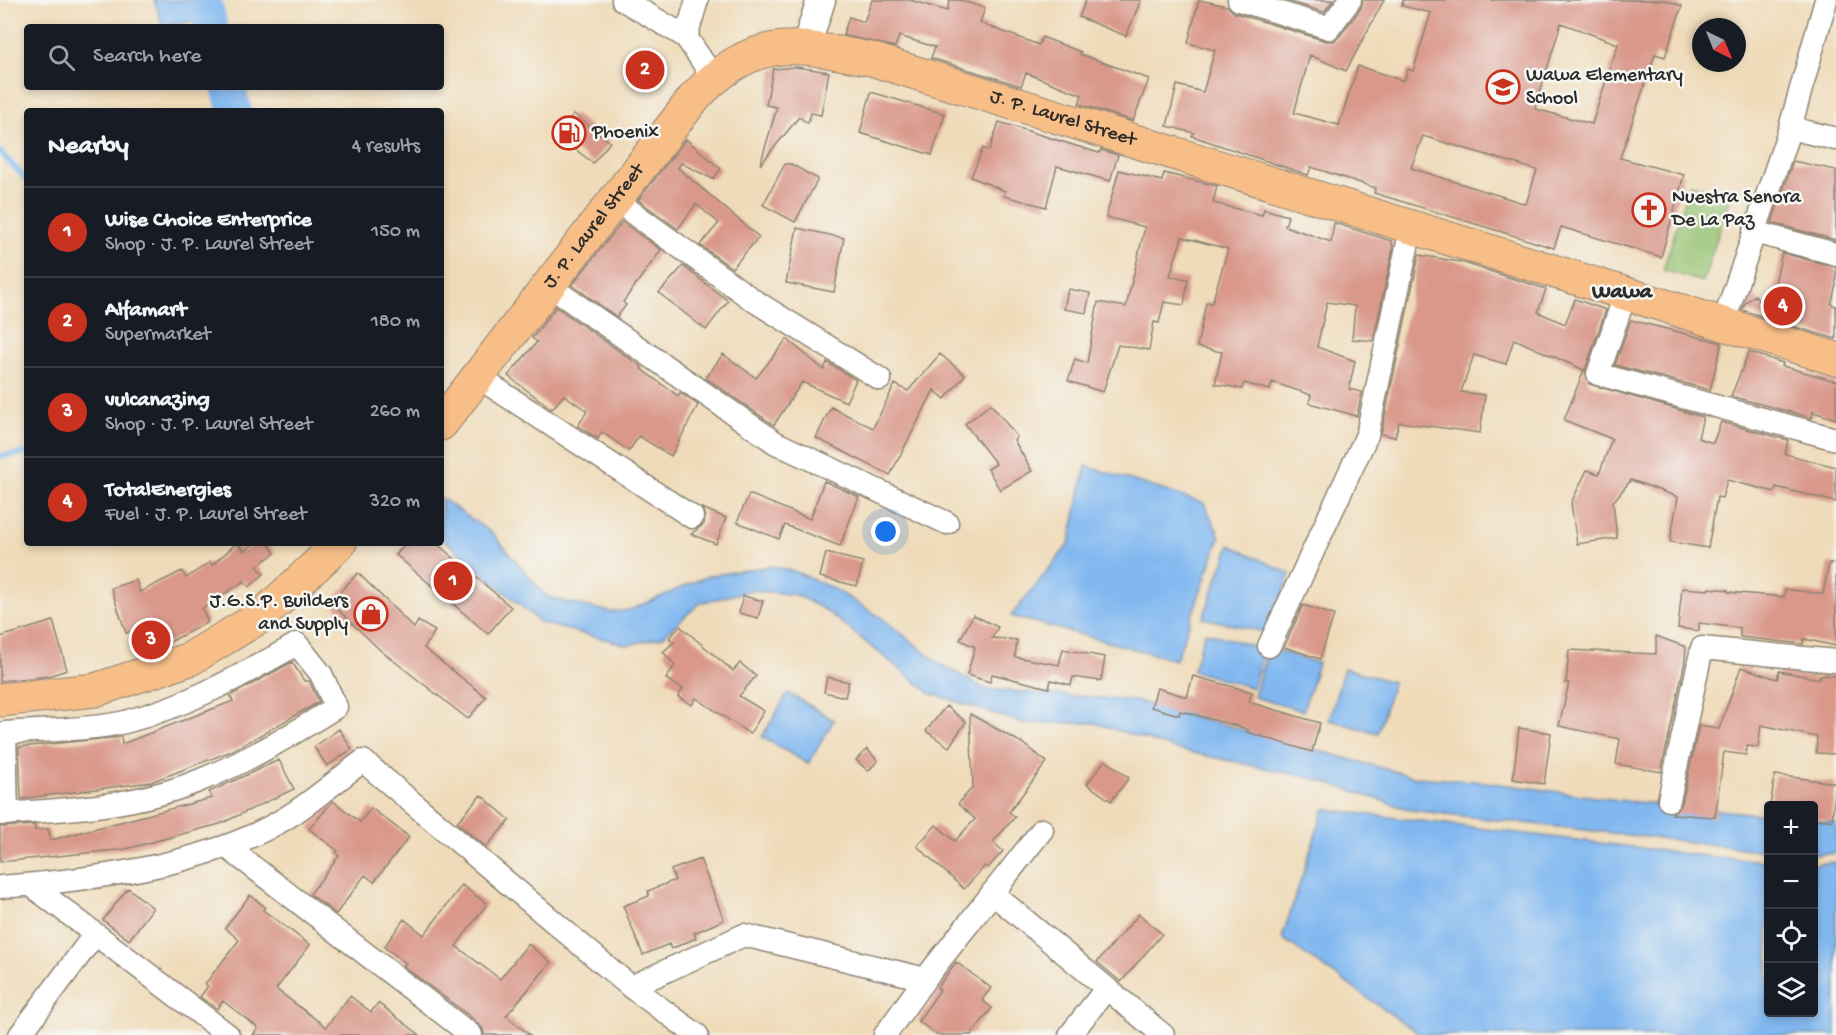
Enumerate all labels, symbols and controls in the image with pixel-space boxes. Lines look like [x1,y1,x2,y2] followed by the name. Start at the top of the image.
[1692,18,1746,72] north arrow
[24,24,444,90] search box
[45,41,78,74] icon: search
[93,44,201,70] text: Search here
[626,48,664,92] pin: 2
[1526,65,1683,111] place label: Wawa Elementary School
[1485,69,1521,105] school or university icon: Wawa Elementary School
[987,85,1140,153] street label: J. P. Laurel Street
[551,115,587,151] fuel station icon: Phoenix
[591,122,659,145] place label: Phoenix
[48,132,129,163] text: Nearby
[352,136,420,159] text: 4 results
[539,158,651,293] street label: J. P. Laurel Street
[1670,187,1802,233] place label: Nuestra Senora De La Paz
[1631,192,1667,228] church icon: Nuestra Senora De La Paz
[105,208,312,234] text: Wise Choice Enterprice
[63,221,72,244] text: 1
[371,221,420,244] text: 150 m
[105,234,312,257] text: Shop · J. P. Laurel Street
[1591,280,1654,306] district label: Wawa
[1764,284,1802,328] pin: 4
[105,298,186,324] text: Alfamart
[63,311,72,334] text: 2
[371,311,420,334] text: 180 m
[105,324,211,347] text: Supermarket
[105,388,210,414] text: vulcanazing
[62,401,73,424] text: 3
[370,401,420,424] text: 260 m
[105,414,312,437] text: Shop · J. P. Laurel Street
[105,478,231,504] text: TotalEnergies
[63,491,72,514] text: 4
[370,491,420,514] text: 320 m
[105,504,306,527] text: Fuel · J. P. Laurel Street
[871,517,900,546] your location
[434,558,472,604] pin: 1
[210,591,349,637] place label: J.G.S.P. Builders and Supply
[353,596,389,632] shop icon: J.G.S.P. Builders and Supply
[132,618,170,662] pin: 3
[1764,801,1818,1017] map controls
[1764,801,1818,855] button: +
[1764,855,1818,909] button: −
[1764,909,1818,963] button: locate
[1764,963,1818,1017] button: layers

